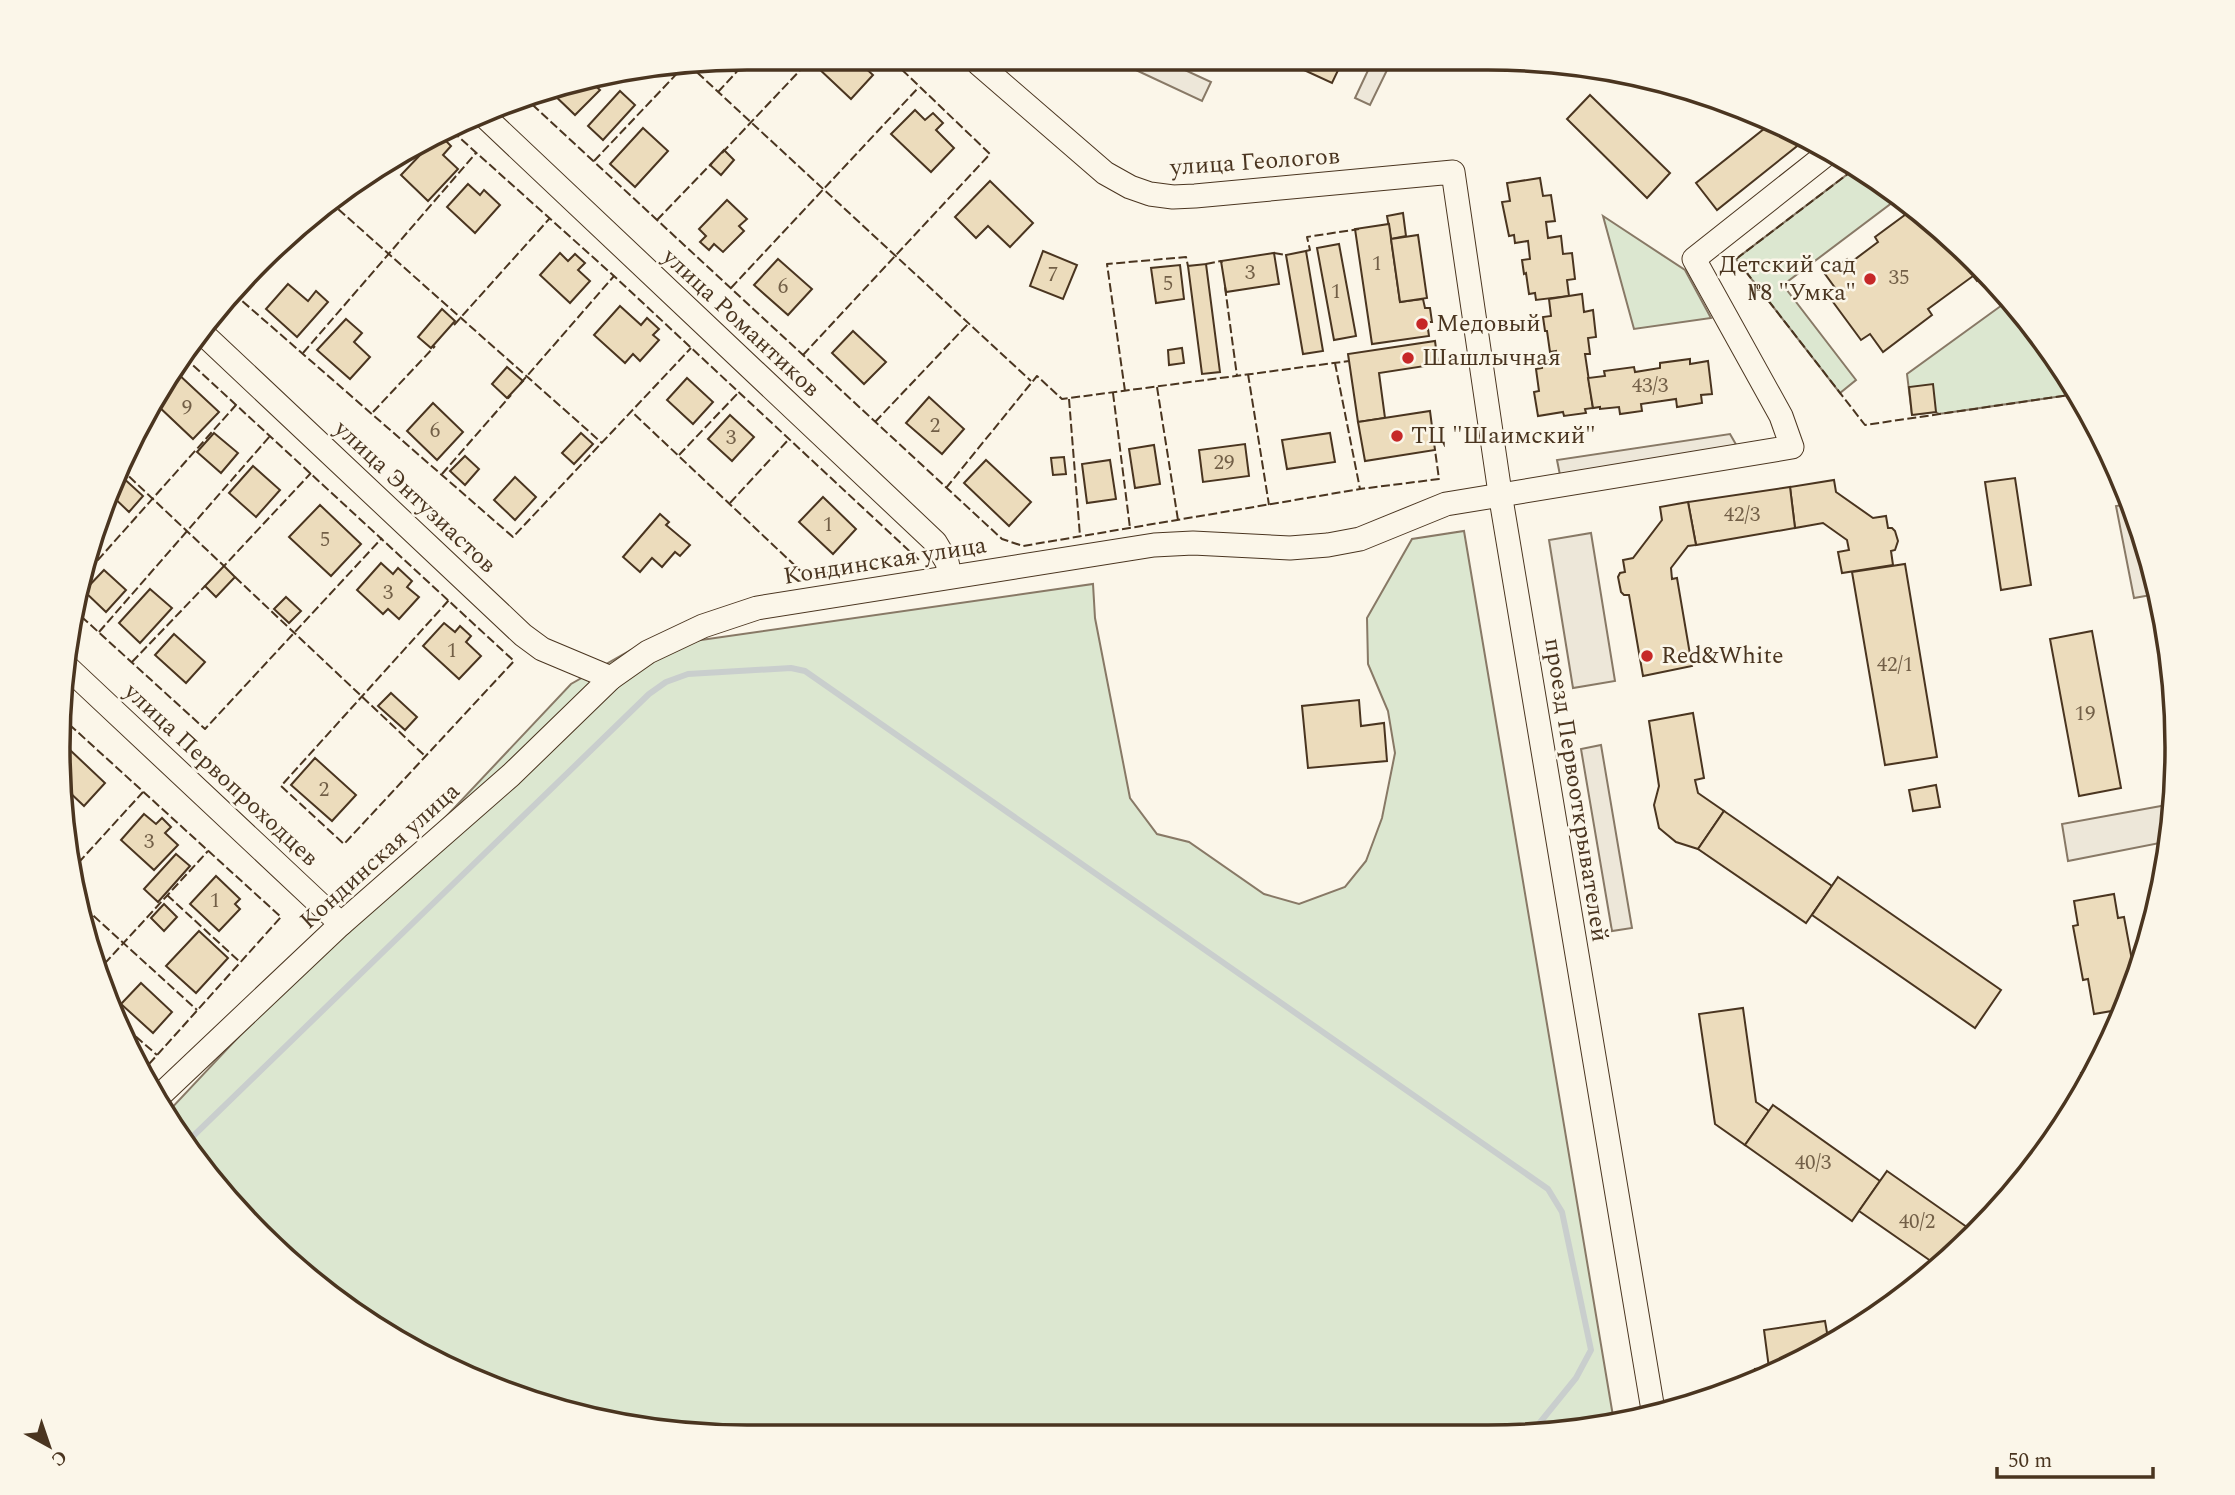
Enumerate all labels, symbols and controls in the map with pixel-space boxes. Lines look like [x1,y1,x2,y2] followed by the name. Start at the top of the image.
[1168,138,1341,186] street label: улица Геологов
[653,239,828,406] street label: улица Романтиков
[1719,247,1856,311] place label: Детский сад №8 "Умка"
[1372,248,1382,280] house number: 1
[1245,257,1256,289] house number: 3
[1048,259,1058,291] house number: 7
[1889,262,1910,294] house number: 35
[1163,268,1173,300] house number: 5
[778,271,788,303] house number: 6
[1862,271,1878,287] marker: Детский сад №8 "Умка"
[1331,276,1341,308] house number: 1
[1436,306,1541,342] place label: Медовый
[1414,316,1430,332] marker: Медовый
[1422,340,1561,376] place label: Шашлычная
[1400,350,1416,366] marker: Шашлычная
[1632,370,1669,402] house number: 43/3
[182,392,192,424] house number: 9
[930,410,940,442] house number: 2
[325,411,504,582] street label: улица Энтузиастов
[430,415,440,447] house number: 6
[1411,418,1596,454] place label: ТЦ "Шаимский"
[726,422,737,454] house number: 3
[1389,428,1405,444] marker: ТЦ "Шаимский"
[1214,447,1235,479] house number: 29
[1724,499,1761,531] house number: 42/3
[823,509,833,541] house number: 1
[320,524,330,556] house number: 5
[781,527,989,595] street label: Кондинская улица
[383,577,394,609] house number: 3
[447,635,457,667] house number: 1
[1534,635,1618,945] street label: проезд Первооткрывателей
[1661,638,1784,674] place label: Red&White
[1639,648,1655,664] marker: Red&White
[1877,649,1913,681] house number: 42/1
[115,674,327,875] street label: улица Первопроходцев
[2075,698,2096,730] house number: 19
[292,774,469,938] street label: Кондинская улица
[319,774,329,806] house number: 2
[144,826,155,858] house number: 3
[210,885,220,917] house number: 1
[1795,1147,1832,1179] house number: 40/3
[1899,1206,1935,1238] house number: 40/2
[14,1411,84,1481] north arrow
[1997,1436,2153,1480] scale bar
[44,1442,73,1473] text: С
[2008,1445,2052,1477] text: 50 m

